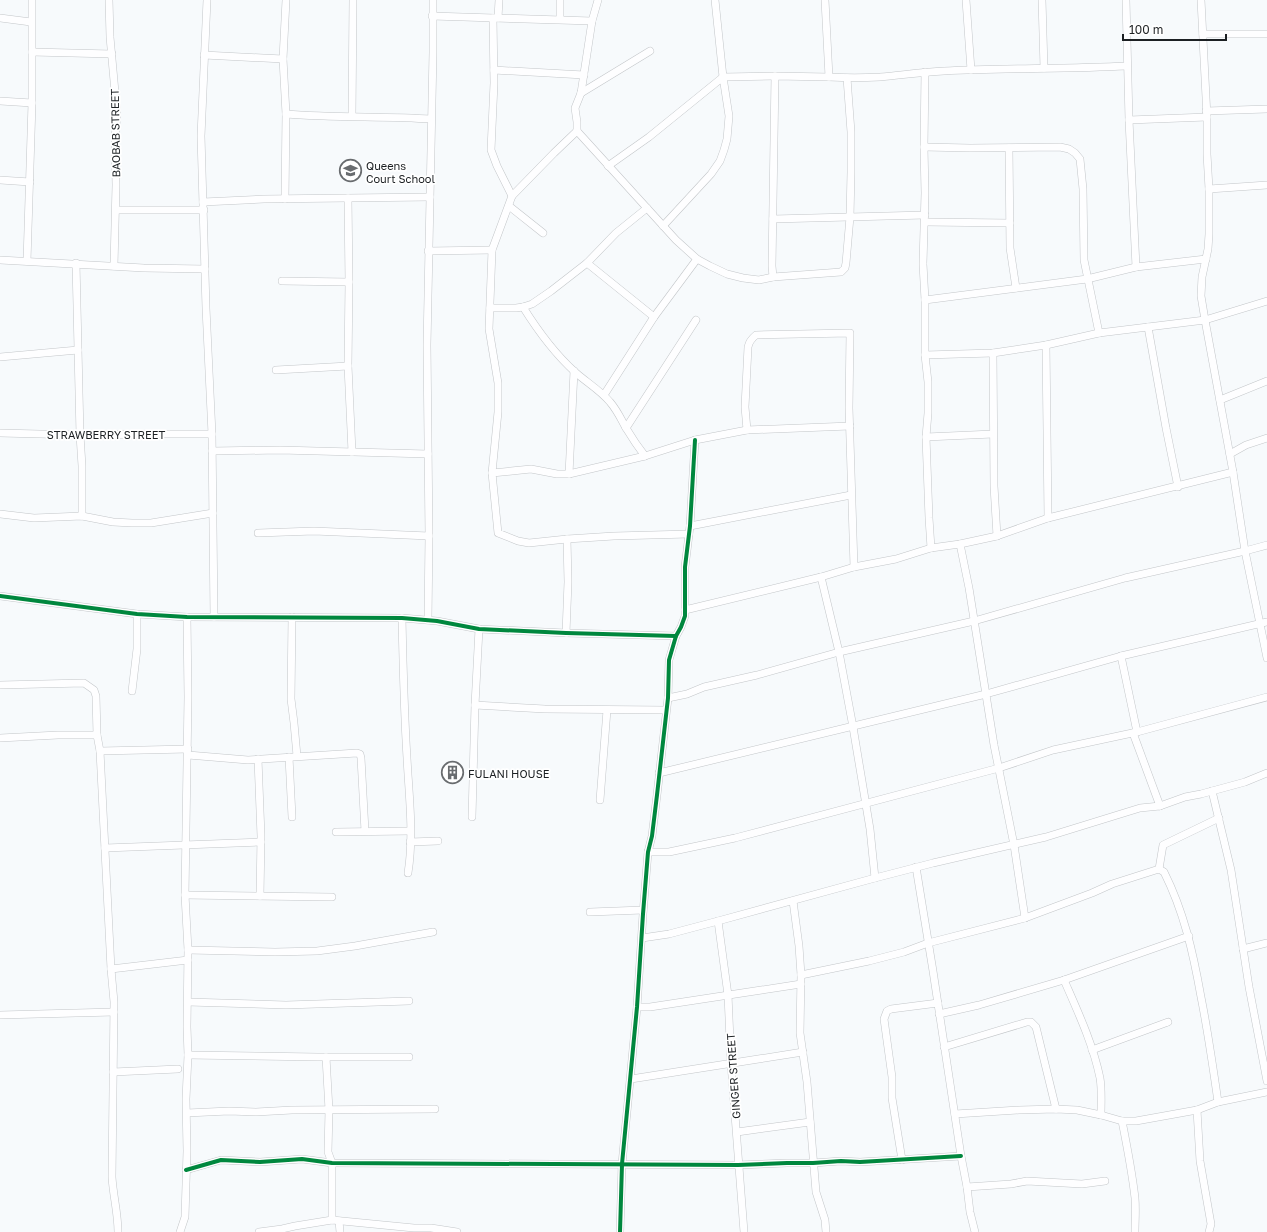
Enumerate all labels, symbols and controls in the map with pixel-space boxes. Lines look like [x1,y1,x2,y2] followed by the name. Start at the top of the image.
[1123,16,1226,42] scale bar
[1129,22,1163,37] text: 100 m
[108,88,122,177] street label: BAOBAB STREET
[337,158,363,184] school or university icon: Queens Court School
[366,159,435,185] place label: Queens Court School
[47,428,165,441] street label: STRAWBERRY STREET
[440,760,466,786] building icon: FULANI HOUSE
[468,767,550,780] place label: FULANI HOUSE
[724,1033,742,1119] street label: GINGER STREET

